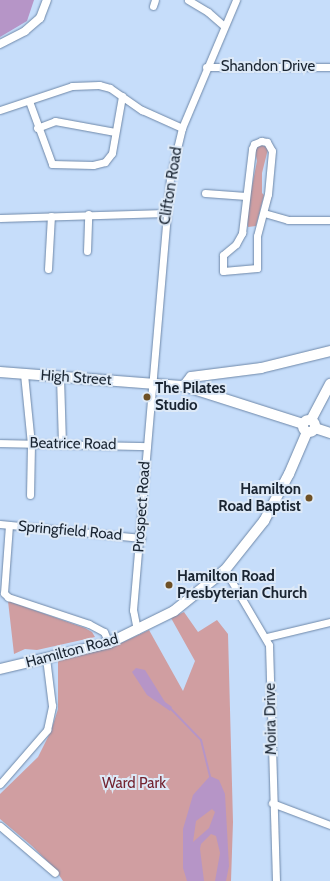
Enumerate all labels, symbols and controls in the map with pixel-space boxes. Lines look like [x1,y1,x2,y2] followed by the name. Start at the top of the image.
[221,58,315,76] street label: Shandon Drive
[156,146,186,226] street label: Clifton Road
[40,367,112,389] street label: High Street
[155,379,226,414] place label: The Pilates Studio
[142,392,152,402] marker: The Pilates Studio
[29,434,117,454] street label: Beatrice Road
[130,461,154,553] street label: Prospect Road
[218,480,301,515] place label: Hamilton Road Baptist
[304,493,314,503] marker: Hamilton Road Baptist
[17,517,123,545] street label: Springfield Road
[177,567,307,602] place label: Hamilton Road Presbyterian Church
[164,580,174,590] marker: Hamilton Road Presbyterian Church
[24,630,120,672] street label: Hamilton Road
[261,683,281,755] street label: Moira Drive
[102,775,166,793] park label: Ward Park

